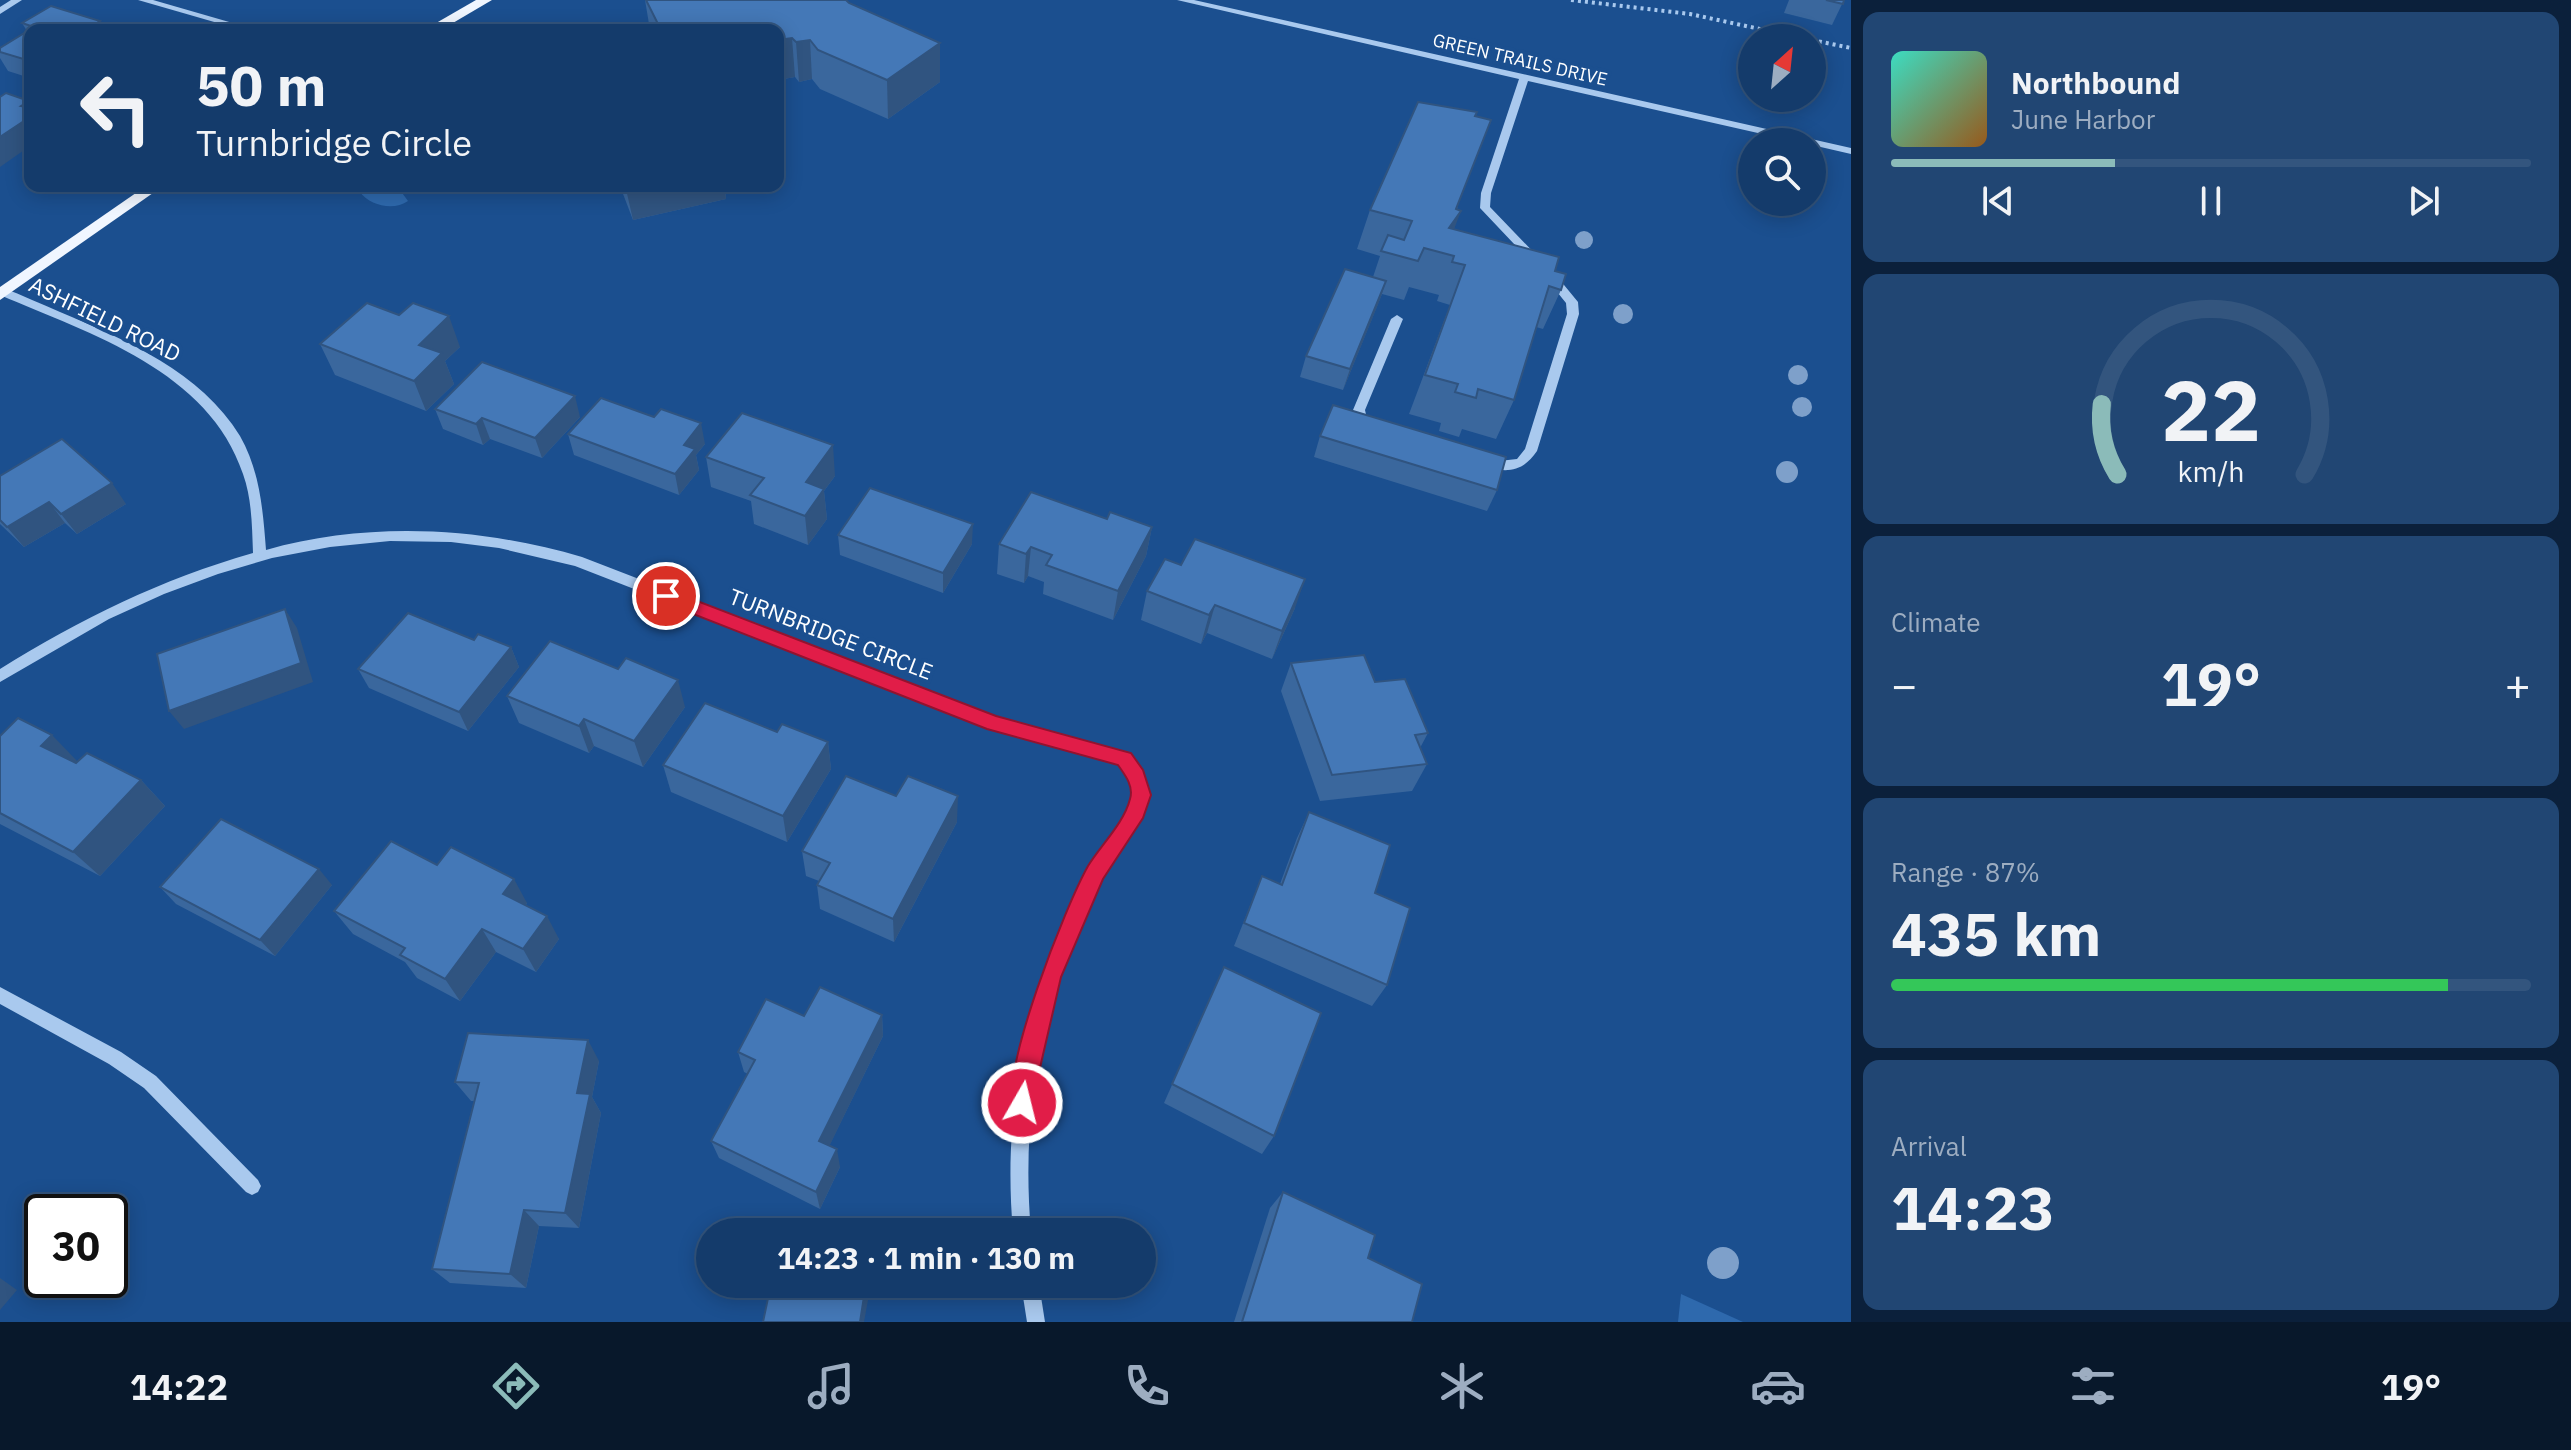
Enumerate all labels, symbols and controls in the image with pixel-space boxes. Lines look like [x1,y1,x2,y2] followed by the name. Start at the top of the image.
[1738,24,1826,112] north arrow
[1738,24,1826,216] map controls
[1431,28,1610,91] street label: GREEN TRAILS DRIVE
[196,49,326,121] text: 50 m
[64,56,168,160] icon: left
[2011,63,2180,102] text: Northbound
[2011,102,2155,136] text: June Harbor
[196,119,472,166] text: Turnbridge Circle
[1738,128,1826,216] button: search
[1976,179,2020,223] icon: previous
[2189,179,2233,223] icon: pause
[2402,179,2446,223] icon: next
[25,269,186,368] street label: ASHFIELD ROAD
[2161,356,2261,464] text: 22
[2177,453,2245,490] text: km/h
[632,562,700,630] pin
[644,574,688,618] icon: arrive
[725,581,937,686] street label: TURNBRIDGE CIRCLE
[1891,605,1981,639] text: Climate
[2161,644,2261,723] text: 19°
[1891,656,1917,713] text: −
[2505,656,2531,713] text: +
[1891,855,2040,889] text: Range · 87%
[1891,894,2101,973] text: 435 km
[980,1061,1064,1145] position arrow
[1891,1129,1967,1163] text: Arrival
[1891,1168,2055,1247] text: 14:23
[24,1194,128,1298] speed limit sign: 30
[777,1238,1075,1277] text: 14:23 · 1 min · 130 m
[488,1358,544,1414] icon: directions
[803,1358,859,1414] icon: music
[1119,1358,1175,1414] icon: phone
[1434,1358,1490,1414] icon: climate
[1750,1358,1806,1414] icon: car
[2065,1358,2121,1414] icon: filters
[130,1363,228,1410] text: 14:22
[2381,1363,2441,1410] text: 19°

